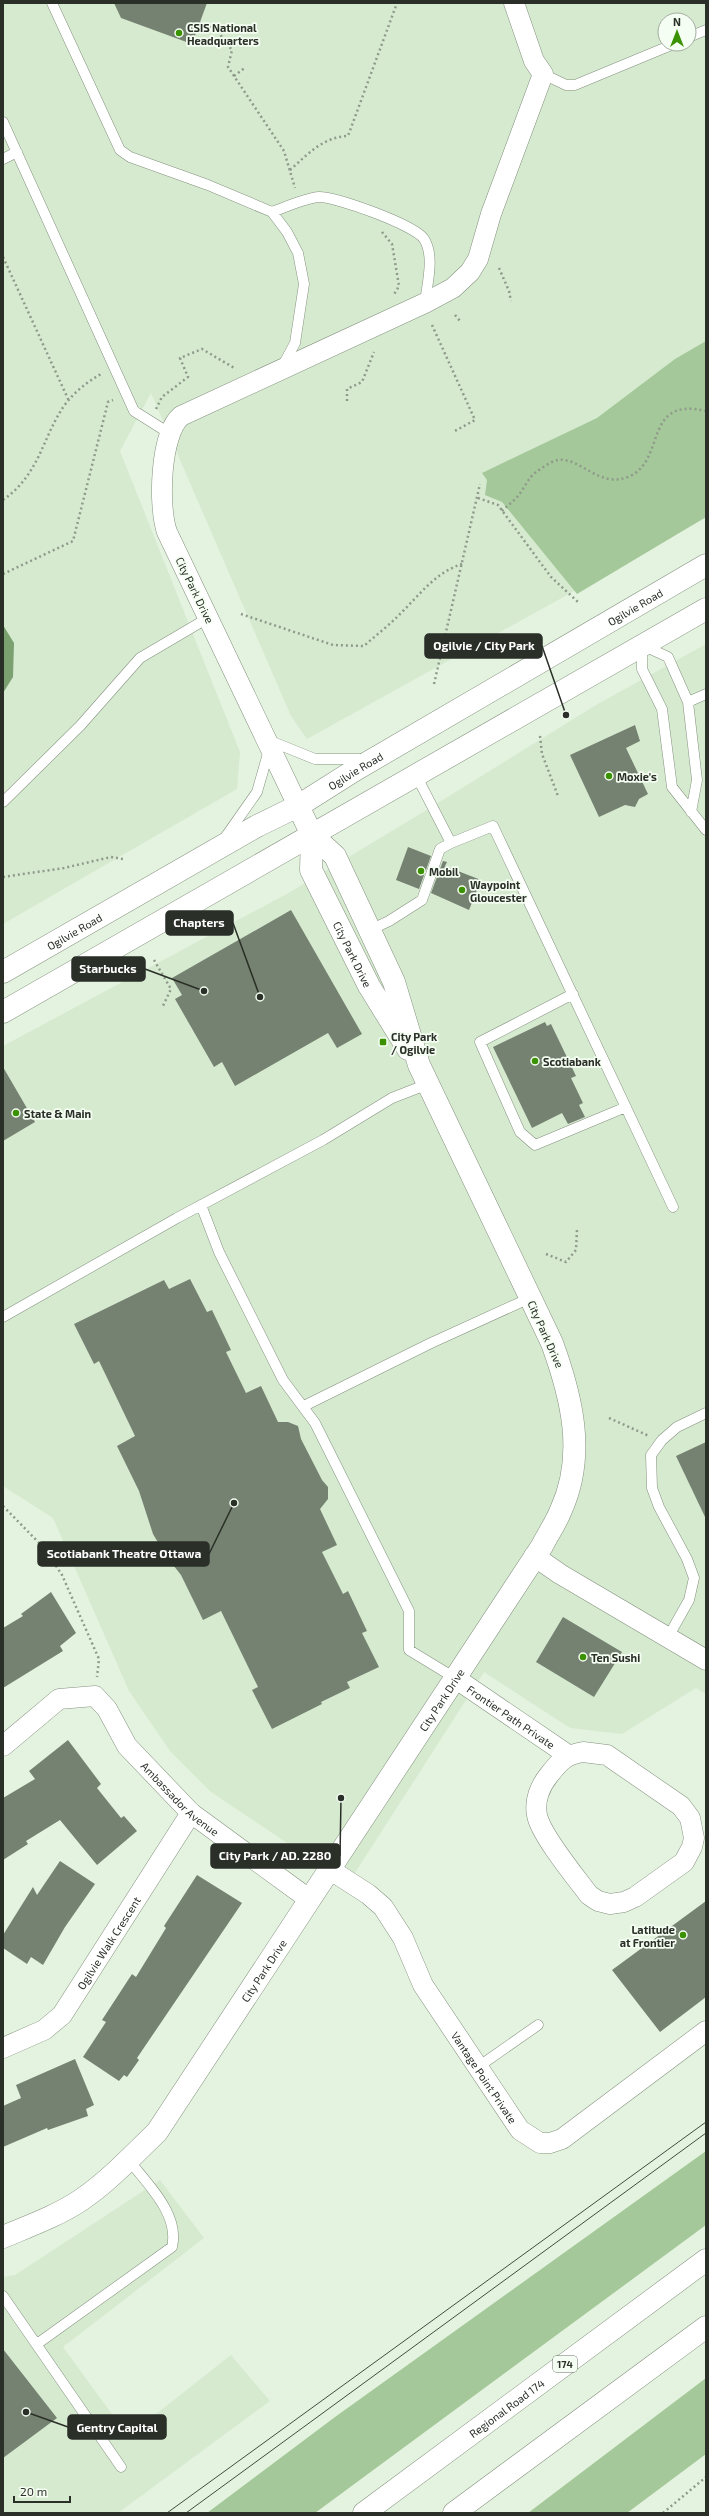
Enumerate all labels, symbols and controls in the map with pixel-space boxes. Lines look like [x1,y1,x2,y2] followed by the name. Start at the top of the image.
[657,12,697,52] north arrow
[673,15,681,28] text: N
[187,21,259,47] place label: CSIS National Headquarters
[174,28,184,38] marker: CSIS National Headquarters
[173,555,217,625] street label: City Park Drive
[605,585,665,628] street label: Ogilvie Road
[425,634,542,658] callout: Ogilvie / City Park
[433,638,535,653] text: Ogilvie / City Park
[325,749,385,792] street label: Ogilvie Road
[617,770,657,783] place label: Moxie's
[604,771,614,781] marker: Moxie's
[429,865,459,878] place label: Mobil
[416,866,426,876] marker: Mobil
[470,878,527,904] place label: Waypoint Gloucester
[457,885,467,895] marker: Waypoint Gloucester
[44,910,104,952] street label: Ogilvie Road
[166,911,233,935] callout: Chapters
[173,915,225,929] text: Chapters
[331,919,375,989] street label: City Park Drive
[72,957,145,981] callout: Starbucks
[79,961,137,975] text: Starbucks
[391,1030,438,1056] place label: City Park / Ogilvie
[378,1037,388,1047] marker: City Park / Ogilvie
[543,1055,602,1068] place label: Scotiabank
[530,1056,540,1066] marker: Scotiabank
[24,1107,91,1120] place label: State & Main
[11,1108,21,1118] marker: State & Main
[525,1298,567,1370] street label: City Park Drive
[38,1542,209,1566] callout: Scotiabank Theatre Ottawa
[47,1546,201,1560] text: Scotiabank Theatre Ottawa
[591,1651,640,1664] place label: Ten Sushi
[578,1652,588,1662] marker: Ten Sushi
[416,1666,466,1733] street label: City Park Drive
[465,1682,558,1751] street label: Frontier Path Private
[139,1759,222,1838] street label: Ambassador Avenue
[211,1844,340,1868] callout: City Park / AD. 2280
[219,1848,331,1863] text: City Park / AD. 2280
[74,1894,143,1992] street label: Ogilvie Walk Crescent
[620,1923,675,1949] place label: Latitude at Frontier
[678,1930,688,1940] marker: Latitude at Frontier
[238,1937,289,2004] street label: City Park Drive
[449,2029,520,2126] street label: Vantage Point Private
[553,2356,577,2372] road number: 174
[466,2376,547,2440] street label: Regional Road 174
[68,2415,166,2439] callout: Gentry Capital
[76,2420,158,2435] text: Gentry Capital
[14,2478,70,2504] scale bar
[20,2484,47,2498] text: 20 m

